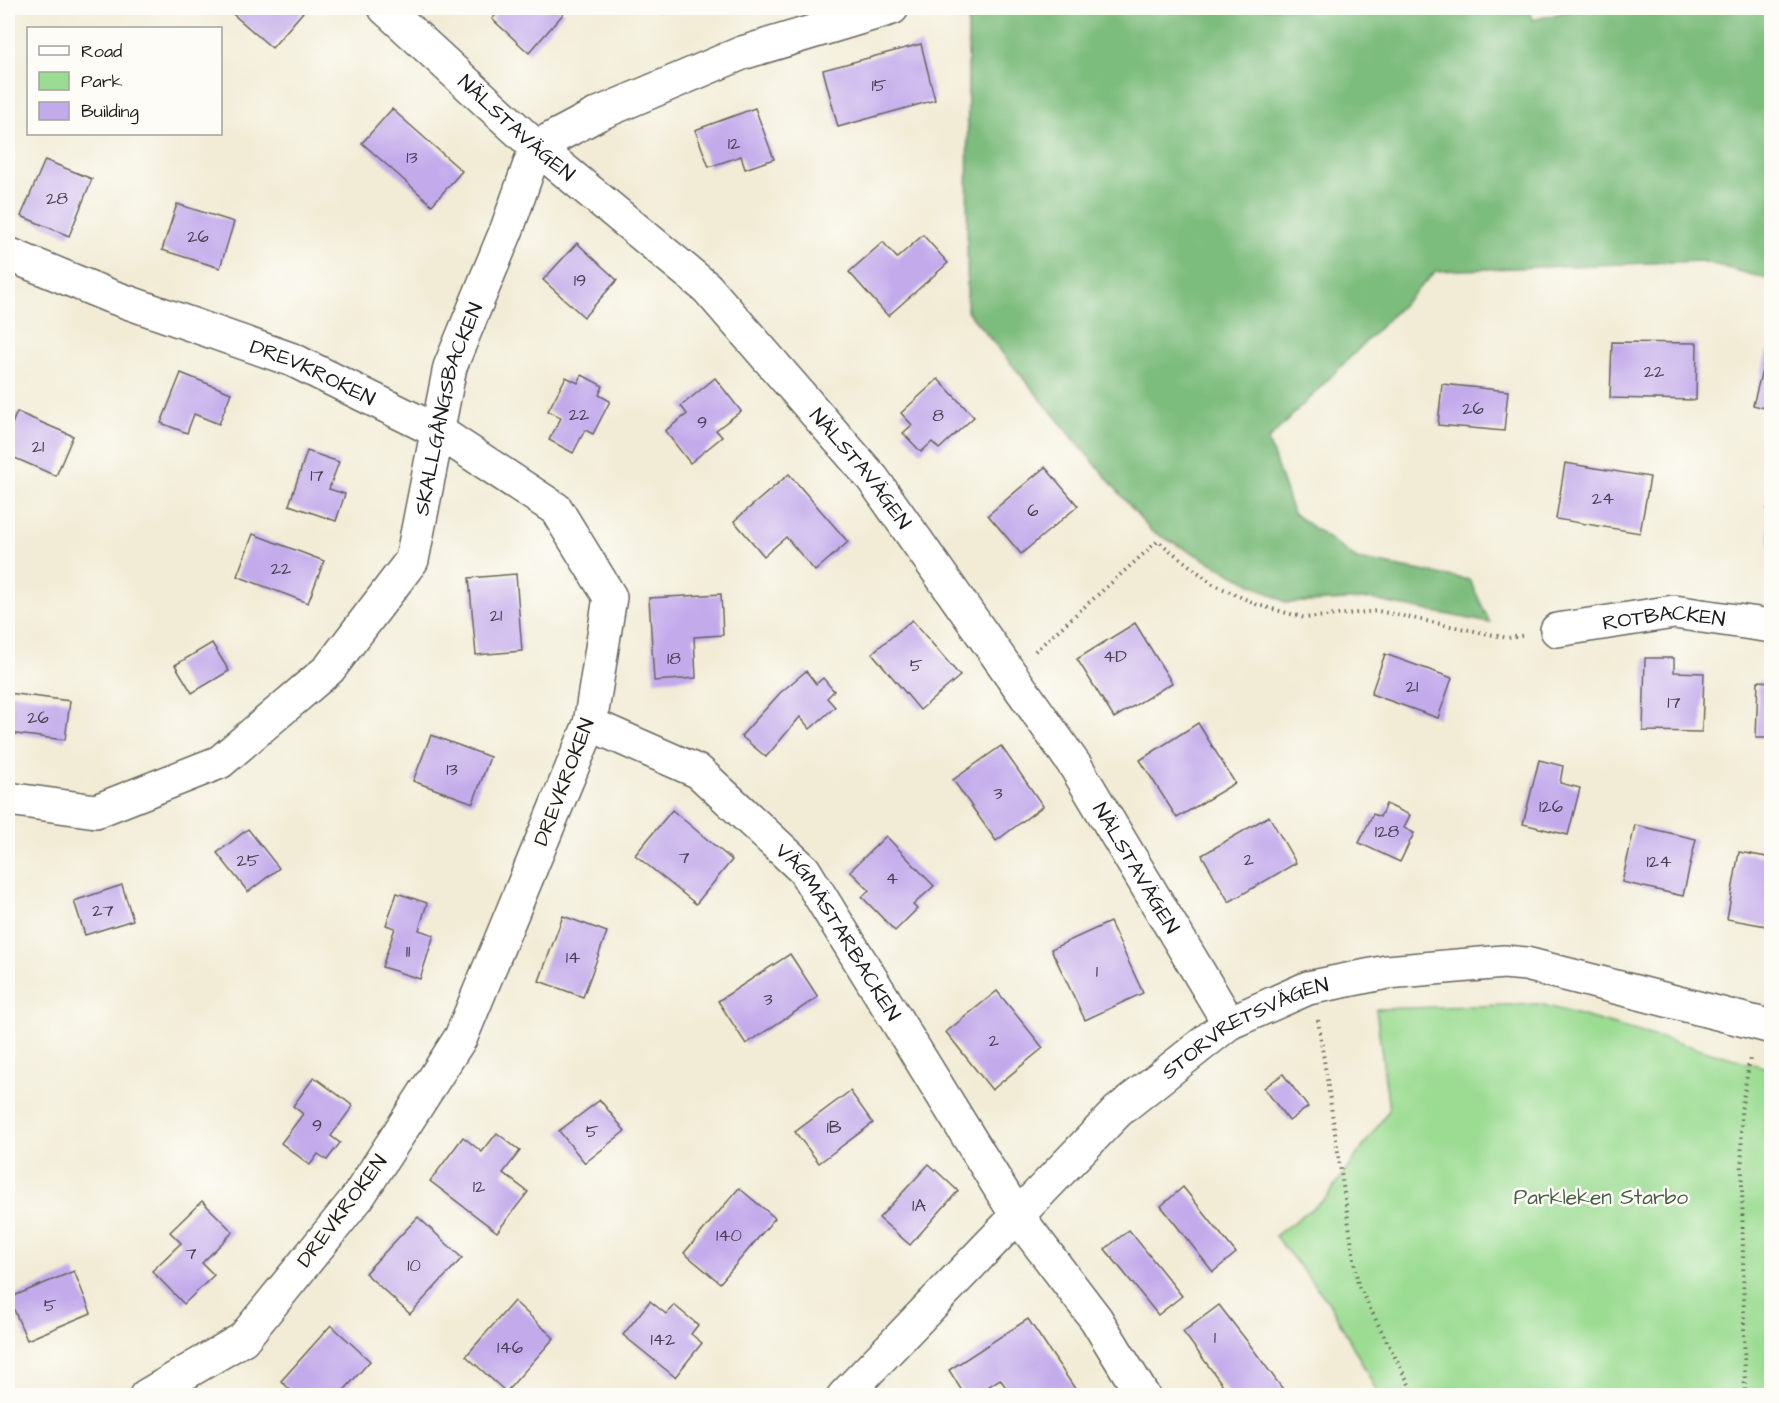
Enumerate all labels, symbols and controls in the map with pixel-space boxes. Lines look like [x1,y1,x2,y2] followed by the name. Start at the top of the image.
[27,27,222,135] legend
[81,39,122,64] text: Road
[452,68,581,188] street label: NÄLSTAVÄGEN
[81,69,123,94] text: Park
[871,73,887,98] house number: 15
[81,99,139,125] text: Building
[728,131,741,156] house number: 12
[406,145,418,170] house number: 13
[46,186,68,211] house number: 28
[187,224,209,249] house number: 26
[574,268,586,293] house number: 19
[407,298,490,518] street label: SKALLGÅNGSBACKEN
[246,332,380,413] street label: DREVKROKEN
[1644,359,1665,384] house number: 22
[1462,396,1484,421] house number: 26
[569,402,590,427] house number: 22
[803,402,918,535] street label: NÄLSTAVÄGEN
[932,403,944,428] house number: 8
[697,410,707,435] house number: 9
[32,434,44,459] house number: 21
[310,463,324,488] house number: 17
[1592,486,1614,511] house number: 24
[1027,498,1039,523] house number: 6
[271,556,292,581] house number: 22
[1600,597,1727,637] street label: ROTBACKEN
[490,603,502,628] house number: 21
[1103,644,1127,669] house number: 4D
[667,646,681,671] house number: 18
[910,653,923,678] house number: 5
[1406,674,1418,699] house number: 21
[1667,690,1681,715] house number: 17
[27,705,49,730] house number: 26
[526,714,602,850] street label: DREVKROKEN
[446,757,458,782] house number: 13
[993,781,1003,806] house number: 3
[1539,794,1563,819] house number: 126
[1086,797,1187,939] street label: NÄLSTAVÄGEN
[1375,819,1399,844] house number: 128
[769,836,908,1026] street label: VÄGMÄSTARBACKEN
[678,845,690,870] house number: 7
[1244,847,1255,872] house number: 2
[236,848,260,873] house number: 25
[1647,849,1671,874] house number: 124
[886,866,898,891] house number: 4
[92,898,114,923] house number: 27
[406,939,410,964] house number: 11
[566,945,580,970] house number: 14
[1096,959,1098,984] house number: 1
[1155,970,1331,1086] street label: STORVRETSVÄGEN
[763,987,773,1012] house number: 3
[989,1028,1000,1053] house number: 2
[312,1113,322,1138] house number: 9
[826,1115,842,1140] house number: 1B
[586,1119,599,1144] house number: 5
[290,1149,394,1273] street label: DREVKROKEN
[473,1174,486,1199] house number: 12
[1514,1183,1688,1212] park label: Parkleken Starbo
[912,1193,926,1218] house number: 1A
[716,1223,742,1248] house number: 140
[185,1241,197,1266] house number: 7
[407,1253,421,1278] house number: 10
[44,1293,57,1318] house number: 5
[1214,1325,1216,1350] house number: 1
[651,1327,676,1352] house number: 142
[497,1335,523,1360] house number: 146

